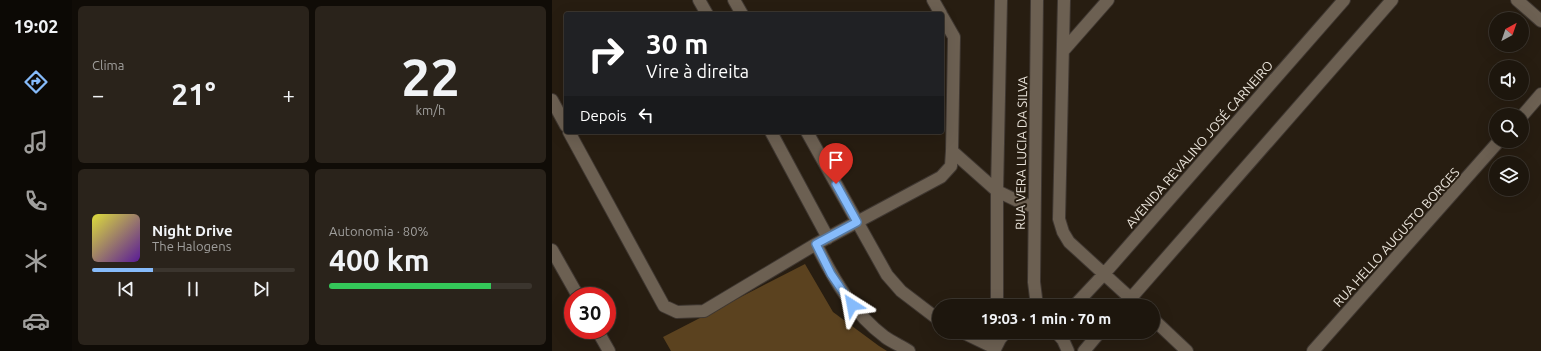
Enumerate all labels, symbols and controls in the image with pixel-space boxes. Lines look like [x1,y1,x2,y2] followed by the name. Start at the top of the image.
[1489,12,1529,52] north arrow
[1489,12,1529,196] map controls
[13,16,59,36] text: 19:02
[580,28,632,80] icon: right
[646,28,708,59] text: 30 m
[401,48,460,106] text: 22
[1122,57,1275,230] street label: AVENIDA REVALINO JOSÉ CARNEIRO
[92,58,124,72] text: Clima
[1489,60,1529,100] button: sound
[646,61,749,81] text: Vire à direita
[22,68,50,96] icon: directions
[1013,75,1029,230] street label: RUA VERA LUCIA DA SILVA
[171,77,216,111] text: 21°
[92,82,104,107] text: −
[283,82,295,107] text: +
[415,103,446,117] text: km/h
[635,104,657,126] icon: left
[580,107,627,124] text: Depois
[1489,108,1529,148] button: search
[22,128,50,156] icon: music
[819,143,853,184] pin
[825,149,847,171] icon: arrive
[1489,156,1529,196] button: layers
[1330,165,1462,309] street label: RUA HELLO AUGUSTO BORGES
[22,187,50,215] icon: phone
[152,222,233,239] text: Night Drive
[329,224,428,238] text: Autonomia · 80%
[152,239,231,253] text: The Halogens
[329,243,430,277] text: 400 km
[22,247,50,275] icon: climate
[115,278,137,300] icon: previous
[182,278,204,300] icon: pause
[250,278,272,300] icon: next
[831,284,873,326] position arrow
[564,287,616,339] speed limit sign: 30
[22,307,50,335] icon: car
[981,310,1111,327] text: 19:03 · 1 min · 70 m

